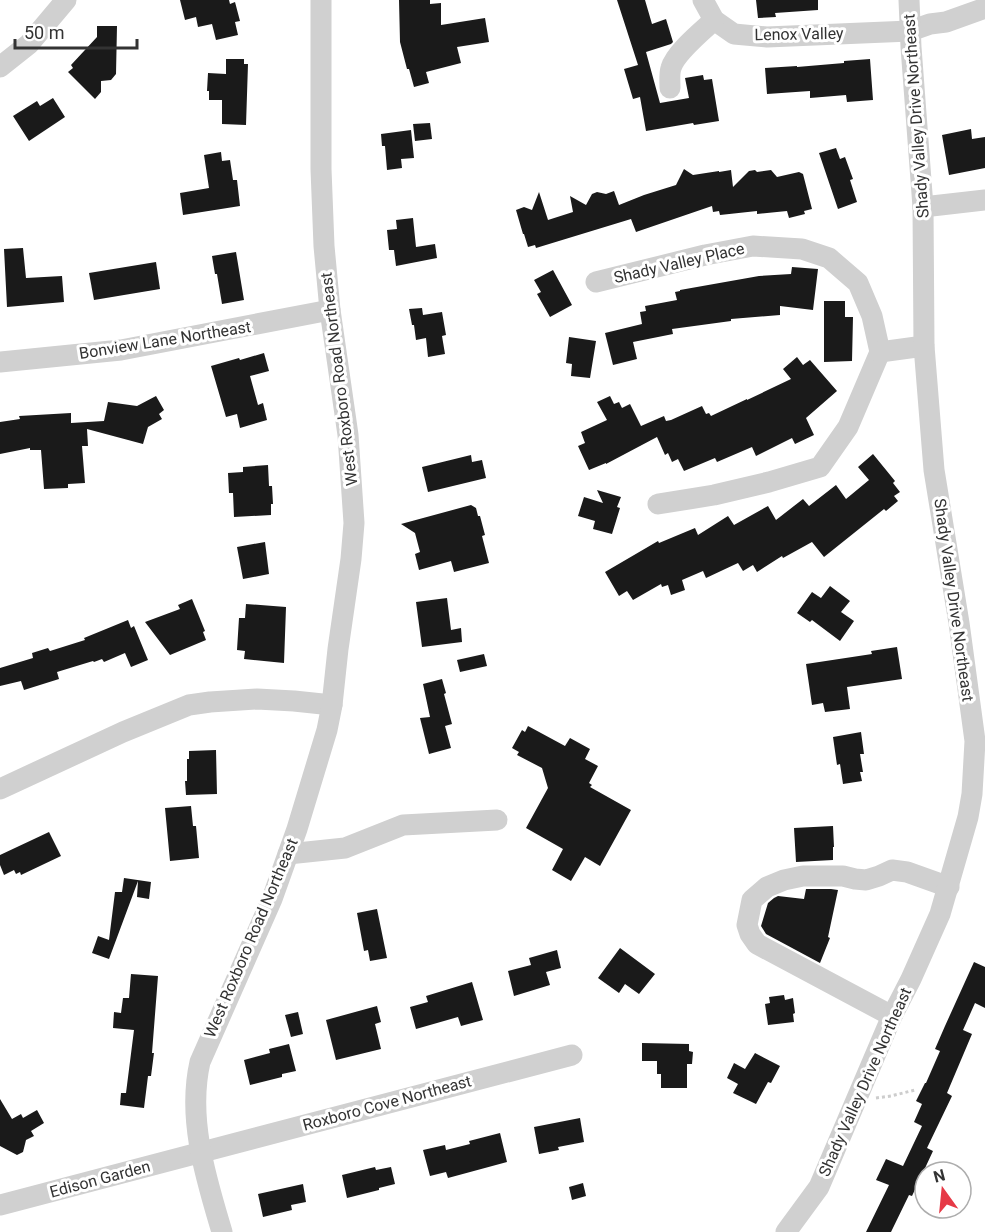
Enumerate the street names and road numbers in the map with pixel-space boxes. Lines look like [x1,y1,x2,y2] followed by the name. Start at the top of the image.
[899,13,933,219] street label: Shady Valley Drive Northeast
[754,24,844,44] street label: Lenox Valley
[612,239,746,287] street label: Shady Valley Place
[316,271,362,487] street label: West Roxboro Road Northeast
[78,317,252,363] street label: Bonview Lane Northeast
[930,497,978,703] street label: Shady Valley Drive Northeast
[200,835,302,1041] street label: West Roxboro Road Northeast
[815,985,915,1179] street label: Shady Valley Drive Northeast
[301,1071,473,1135] street label: Roxboro Cove Northeast
[48,1156,152,1202] street label: Edison Garden

